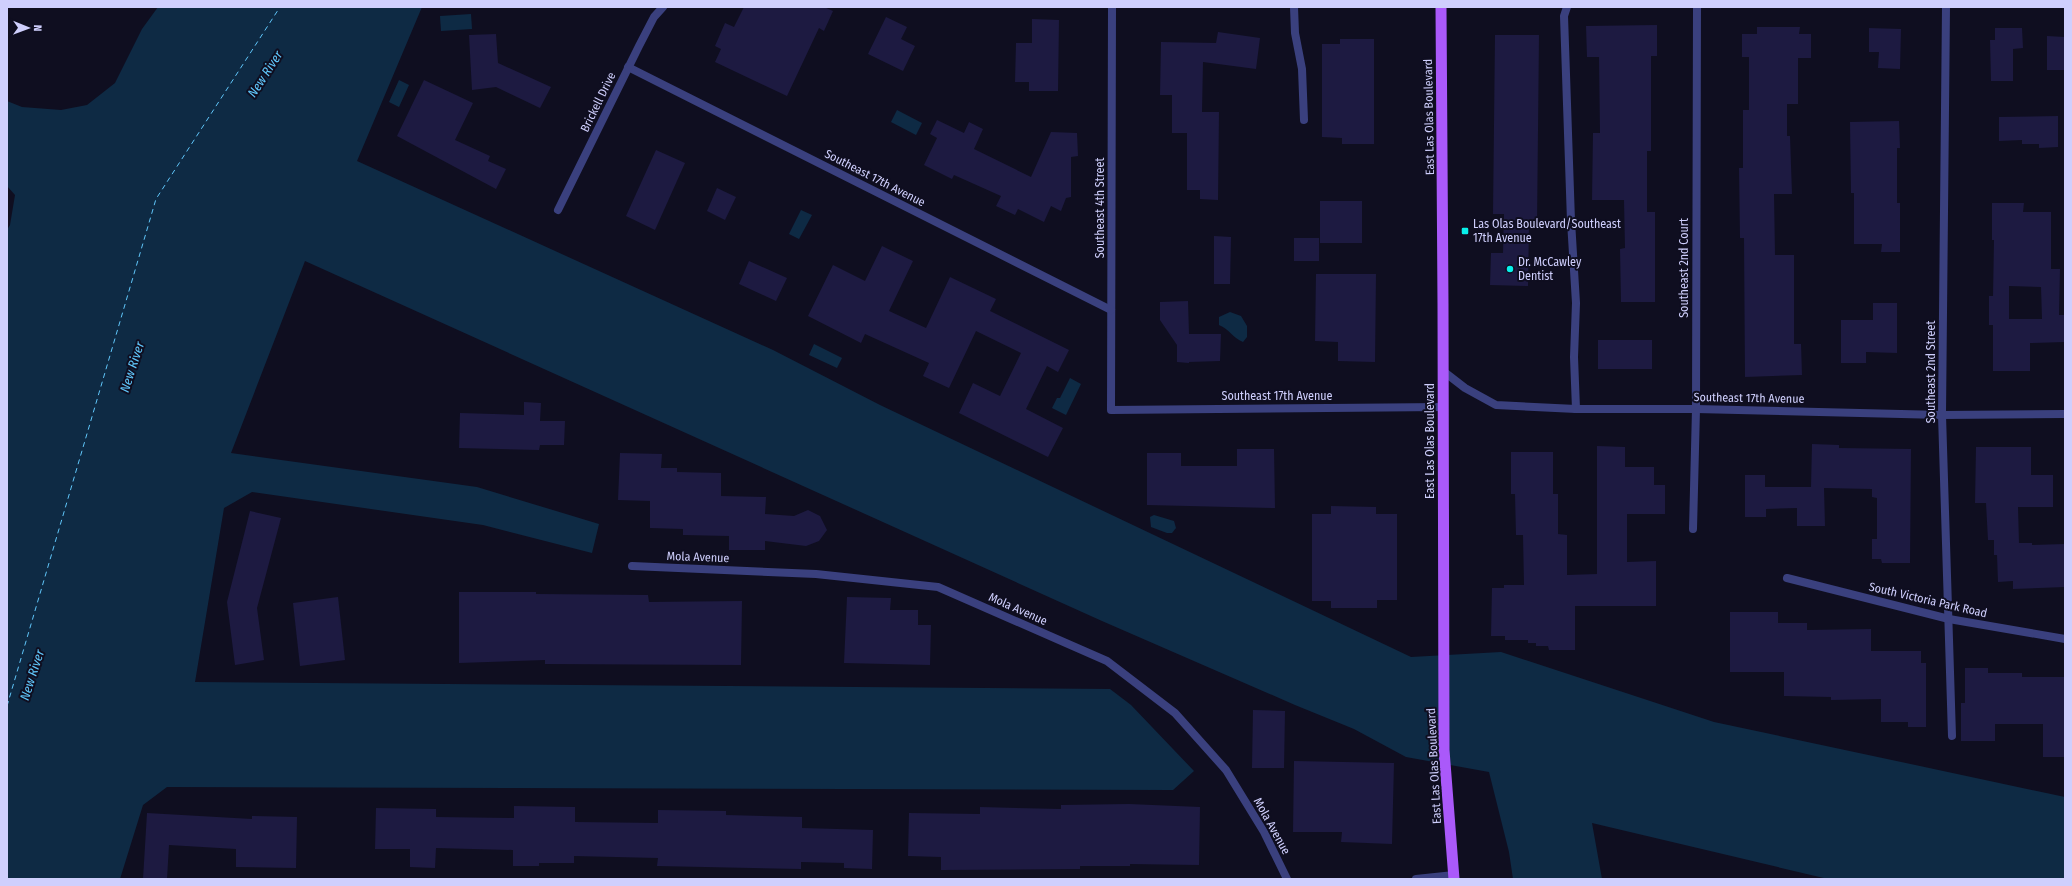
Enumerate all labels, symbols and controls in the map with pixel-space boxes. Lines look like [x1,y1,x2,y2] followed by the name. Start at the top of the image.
[8,8,48,48] north arrow
[31,25,44,32] text: N
[245,48,286,100] water label: New River
[1421,59,1437,175] street label: East Las Olas Boulevard
[577,70,619,134] street label: Brickell Drive
[822,147,928,209] street label: Southeast 17th Avenue
[1093,158,1107,258] street label: Southeast 4th Street
[1473,217,1621,245] place label: Las Olas Boulevard/Southeast 17th Avenue
[1677,218,1691,318] street label: Southeast 2nd Court
[1460,226,1470,236] marker: Las Olas Boulevard/Southeast 17th Avenue
[1518,255,1582,283] place label: Dr. McCawley Dentist
[1505,264,1515,274] marker: Dr. McCawley Dentist
[1924,321,1938,423] street label: Southeast 2nd Street
[117,339,147,394] water label: New River
[1423,383,1437,499] street label: East Las Olas Boulevard
[1222,389,1333,403] street label: Southeast 17th Avenue
[1693,390,1805,406] street label: Southeast 17th Avenue
[666,549,730,565] street label: Mola Avenue
[1868,580,1988,620] street label: South Victoria Park Road
[987,590,1050,628] street label: Mola Avenue
[17,647,47,702] water label: New River
[1424,708,1444,824] street label: East Las Olas Boulevard
[1251,795,1293,857] street label: Mola Avenue

